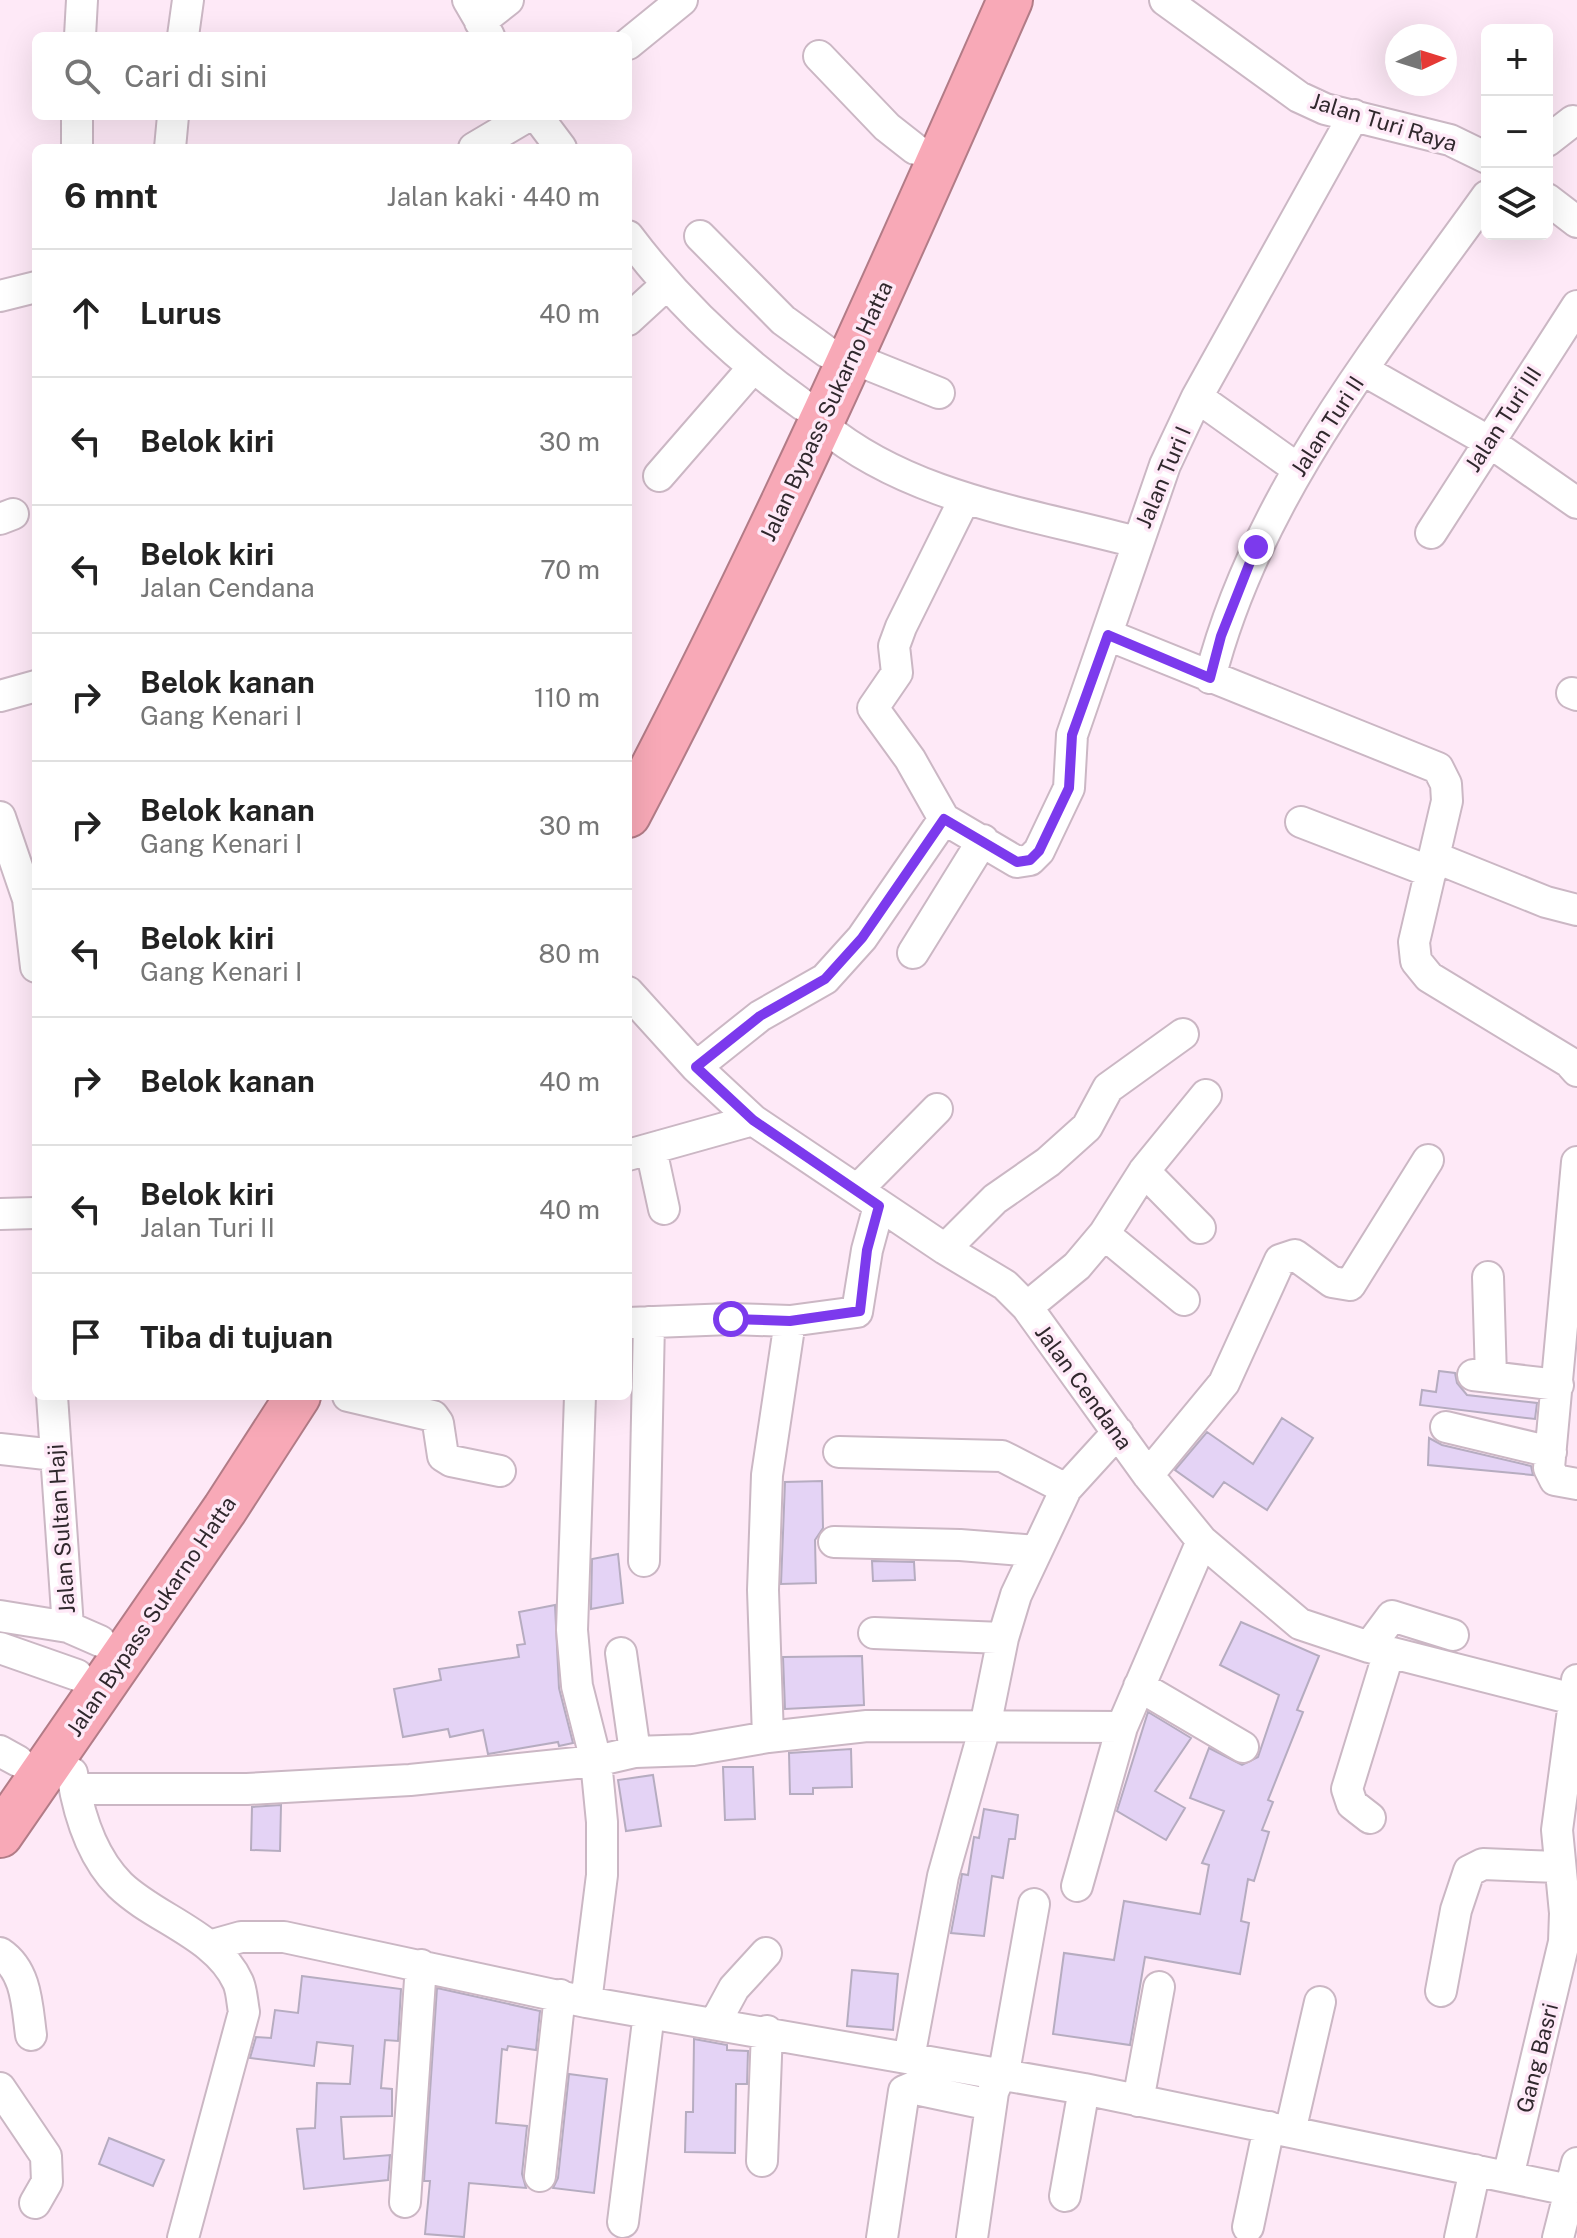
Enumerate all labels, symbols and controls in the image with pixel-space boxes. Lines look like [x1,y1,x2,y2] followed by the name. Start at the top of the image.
[1385,24,1457,96] north arrow
[1481,24,1553,240] map controls
[1481,24,1553,96] button: +
[32,32,632,120] search box
[60,54,104,98] icon: search
[124,58,267,94] text: Cari di sini
[1308,87,1460,157] street label: Jalan Turi Raya
[1481,96,1553,168] button: −
[1481,168,1553,240] button: layers
[64,176,158,216] text: 6 mnt
[387,181,600,212] text: Jalan kaki · 440 m
[754,277,898,545] street label: Jalan Bypass Sukarno Hatta
[64,291,108,335] icon: ahead
[140,295,222,331] text: Lurus
[539,298,600,329] text: 40 m
[1459,361,1547,477] street label: Jalan Turi III
[1285,371,1369,481] street label: Jalan Turi II
[64,419,108,463] icon: left
[1130,422,1196,532] street label: Jalan Turi I
[140,423,274,459] text: Belok kiri
[539,426,600,457] text: 30 m
[1238,529,1274,565] route end
[140,536,274,572] text: Belok kiri
[64,547,108,591] icon: left
[540,554,600,585] text: 70 m
[140,572,315,603] text: Jalan Cendana
[140,664,315,700] text: Belok kanan
[64,675,108,719] icon: right
[534,682,600,713] text: 110 m
[140,700,302,731] text: Gang Kenari I
[140,792,315,828] text: Belok kanan
[64,803,108,847] icon: right
[539,810,600,841] text: 30 m
[140,828,302,859] text: Gang Kenari I
[140,920,274,956] text: Belok kiri
[64,931,108,975] icon: left
[539,938,600,969] text: 80 m
[140,956,302,987] text: Gang Kenari I
[64,1059,108,1103] icon: right
[140,1063,315,1099] text: Belok kanan
[539,1066,600,1097] text: 40 m
[140,1176,274,1212] text: Belok kiri
[64,1187,108,1231] icon: left
[539,1194,600,1225] text: 40 m
[140,1212,275,1243] text: Jalan Turi II
[713,1301,749,1337] route start
[64,1315,108,1359] icon: arrive
[140,1319,333,1355] text: Tiba di tujuan
[1030,1320,1138,1454] street label: Jalan Cendana
[42,1443,80,1615] street label: Jalan Sultan Haji
[61,1491,241,1741] street label: Jalan Bypass Sukarno Hatta
[1511,2001,1563,2115] street label: Gang Basri

